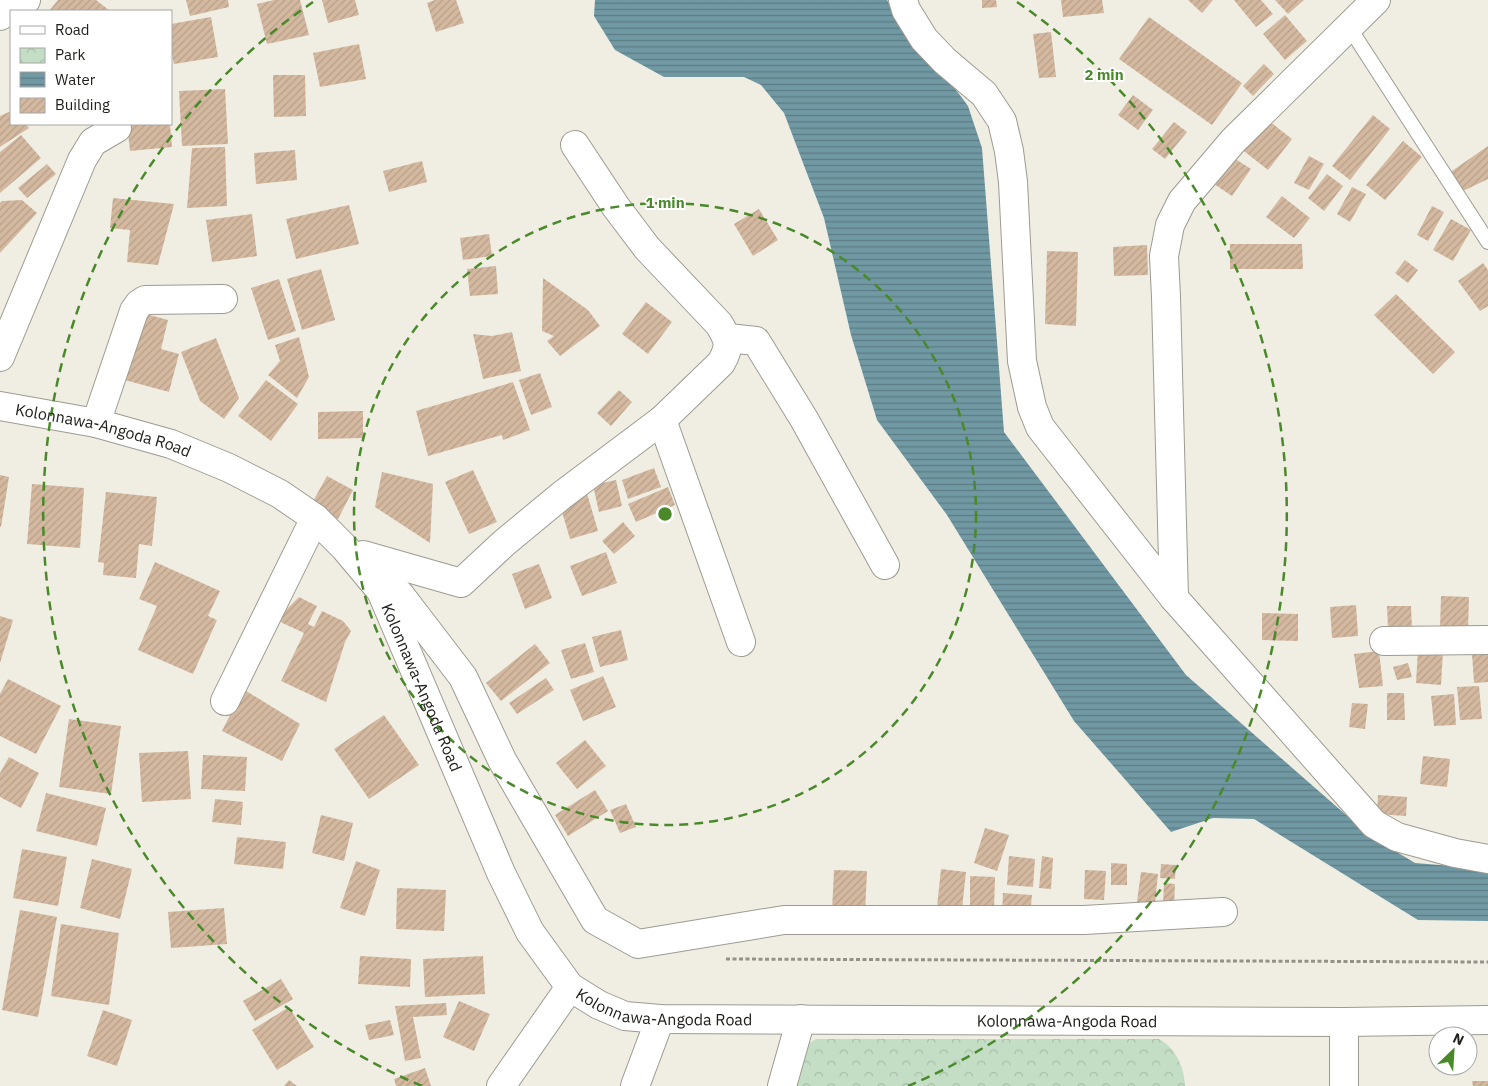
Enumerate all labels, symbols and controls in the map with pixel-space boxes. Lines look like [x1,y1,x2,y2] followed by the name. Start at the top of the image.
[10,10,172,125] legend
[55,20,90,39] text: Road
[55,45,85,64] text: Park
[1084,65,1124,84] text: 2 min
[55,70,96,89] text: Water
[55,95,110,114] text: Building
[645,193,685,212] text: 1 min
[14,399,194,461] street label: Kolonnawa-Angoda Road
[656,505,674,523] centre of rings
[377,600,467,774] street label: Kolonnawa-Angoda Road
[573,983,752,1029] street label: Kolonnawa-Angoda Road
[977,1010,1157,1031] street label: Kolonnawa-Angoda Road
[1428,1026,1478,1076] north arrow
[1450,1029,1467,1050] text: N

